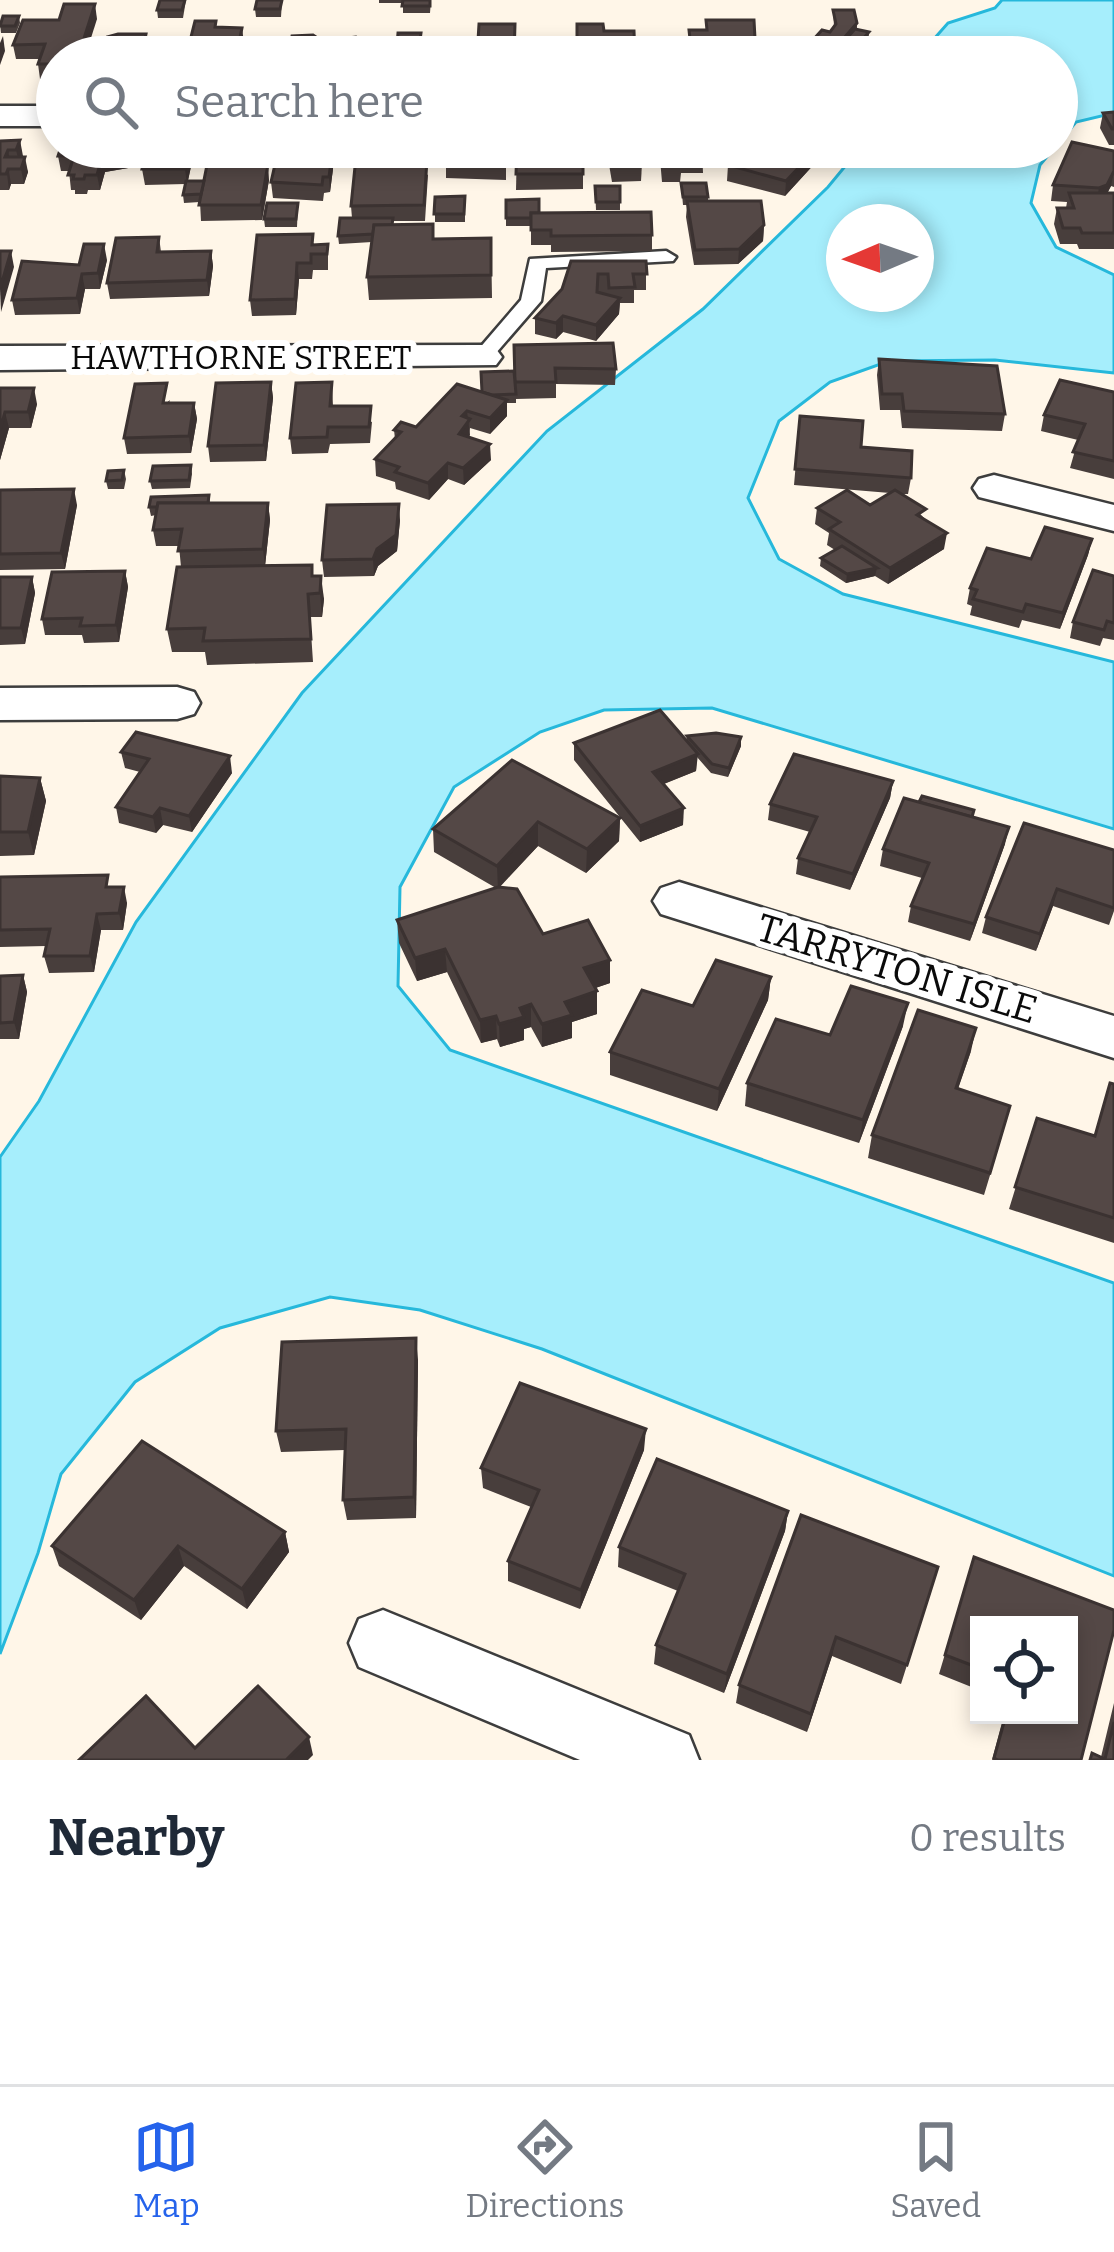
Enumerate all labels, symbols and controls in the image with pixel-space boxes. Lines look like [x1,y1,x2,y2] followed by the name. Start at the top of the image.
[36,36,1078,168] search box
[78,69,144,135] icon: search
[174,75,424,129] text: Search here
[826,204,934,312] north arrow
[70,338,412,378] street label: HAWTHORNE STREET
[751,905,1043,1033] street label: TARRYTON ISLE
[970,1616,1078,1724] map controls
[970,1616,1078,1724] button: locate
[48,1807,224,1869] text: Nearby
[909,1815,1066,1861] text: 0 results
[133,2114,200,2226] tab: Map
[466,2114,624,2226] tab: Directions
[890,2114,981,2226] tab: Saved

